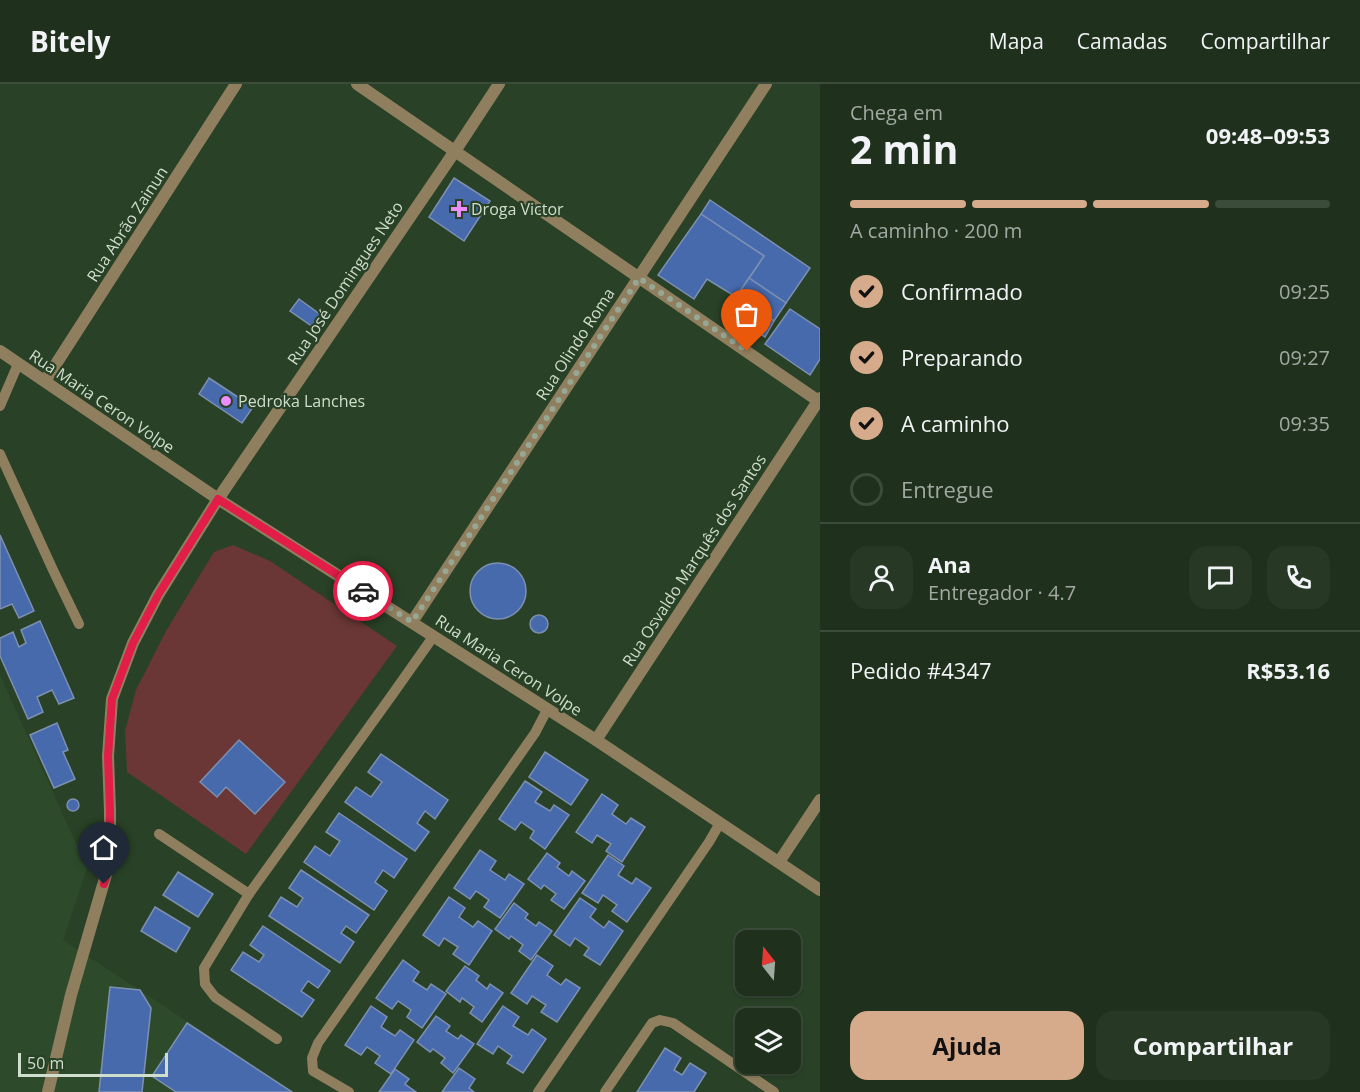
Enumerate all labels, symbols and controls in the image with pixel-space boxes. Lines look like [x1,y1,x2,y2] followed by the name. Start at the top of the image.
[30,22,111,60] text: Bitely
[989,27,1044,55] text: Mapa
[1077,27,1167,55] text: Camadas
[1200,27,1330,55] text: Compartilhar
[850,99,943,126] text: Chega em
[1206,120,1330,150] text: 09:48–09:53
[850,122,958,175] text: 2 min
[81,162,173,286] street label: Rua Abrão Zainun
[282,197,408,369] street label: Rua José Domingues Neto
[471,198,564,220] place label: Droga Victor
[452,202,466,216] marker: Droga Victor
[850,217,1022,244] text: A caminho · 200 m
[850,275,883,308] icon: check
[901,276,1023,306] text: Confirmado
[1279,278,1330,305] text: 09:25
[530,284,620,404] street label: Rua Olindo Roma
[721,289,772,351] pin
[730,298,763,331] icon: bag
[850,341,883,374] icon: check
[901,342,1023,372] text: Preparando
[25,344,179,458] street label: Rua Maria Ceron Volpe
[1279,344,1330,371] text: 09:27
[238,390,365,412] place label: Pedroka Lanches
[219,394,233,408] marker: Pedroka Lanches
[850,407,883,440] icon: check
[901,408,1010,438] text: A caminho
[1279,410,1330,437] text: 09:35
[617,450,771,670] street label: Rua Osvaldo Marquês dos Santos
[901,474,994,504] text: Entregue
[850,546,913,609] button: person
[1189,546,1252,609] button: chat
[1267,546,1330,609] button: phone
[928,549,971,579] text: Ana
[333,561,393,621] courier
[347,575,380,608] icon: car
[928,579,1076,606] text: Entregador · 4.7
[431,609,587,721] street label: Rua Maria Ceron Volpe
[850,655,992,685] text: Pedido #4347
[1246,655,1330,685] text: R$53.16
[78,822,129,884] pin
[87,831,120,864] icon: home
[735,930,801,996] north arrow
[735,930,801,1074] map controls
[735,1008,801,1074] button: layers
[850,1011,1084,1080] button: Ajuda
[1096,1011,1330,1080] button: Compartilhar
[18,1050,168,1078] scale bar
[27,1052,64,1074] text: 50 m

